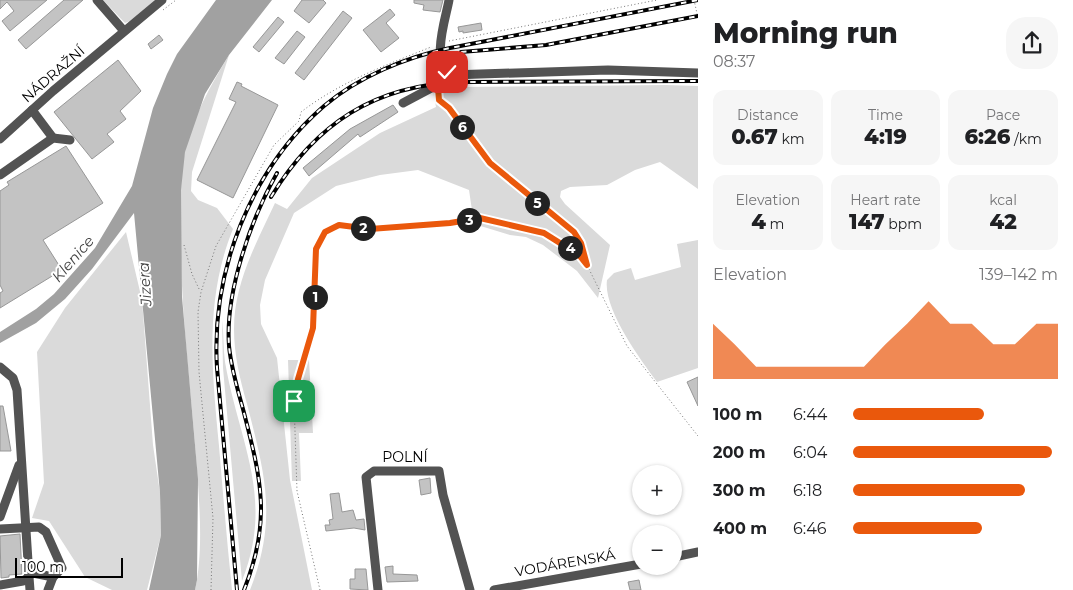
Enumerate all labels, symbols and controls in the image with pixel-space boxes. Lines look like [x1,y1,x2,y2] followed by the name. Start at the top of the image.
[713,16,898,50] text: Morning run
[1006,17,1058,69] button: share
[18,41,89,106] street label: NÁDRAŽNÍ
[426,51,468,93] pin
[713,52,755,71] text: 08:37
[433,58,461,86] icon: check
[737,106,799,124] text: Distance
[868,106,903,124] text: Time
[986,106,1020,124] text: Pace
[450,114,474,140] pin: 6
[458,118,467,136] text: 6
[731,124,778,149] text: 0.67
[864,124,907,149] text: 4:19
[964,124,1010,149] text: 6:26
[778,130,805,148] text: km
[1010,130,1042,148] text: /km
[524,190,550,216] pin: 5
[735,191,800,209] text: Elevation
[850,191,921,209] text: Heart rate
[989,191,1017,209] text: kcal
[533,194,542,212] text: 5
[456,208,482,232] pin: 3
[751,209,766,234] text: 4
[849,209,885,234] text: 147
[990,209,1017,234] text: 42
[465,211,474,229] text: 3
[766,215,784,233] text: m
[885,215,922,233] text: bpm
[350,216,376,240] pin: 2
[359,219,368,237] text: 2
[47,232,98,286] water label: Klenice
[558,236,582,260] pin: 4
[566,239,575,257] text: 4
[133,261,156,308] water label: Jizera
[713,265,787,284] text: Elevation
[979,265,1058,284] text: 139–142 m
[302,284,328,310] pin: 1
[313,288,318,306] text: 1
[273,380,315,422] pin
[280,387,308,415] icon: arrive
[713,405,762,424] text: 100 m
[793,405,827,424] text: 6:44
[713,443,765,462] text: 200 m
[793,443,827,462] text: 6:04
[382,448,429,466] street label: POLNÍ
[632,465,682,575] map controls
[632,465,682,515] button: +
[713,481,766,500] text: 300 m
[793,481,822,500] text: 6:18
[713,519,767,538] text: 400 m
[793,519,826,538] text: 6:46
[632,525,682,575] button: −
[513,545,618,581] street label: VODÁRENSKÁ
[15,555,122,578] scale bar
[22,558,64,576] text: 100 m

